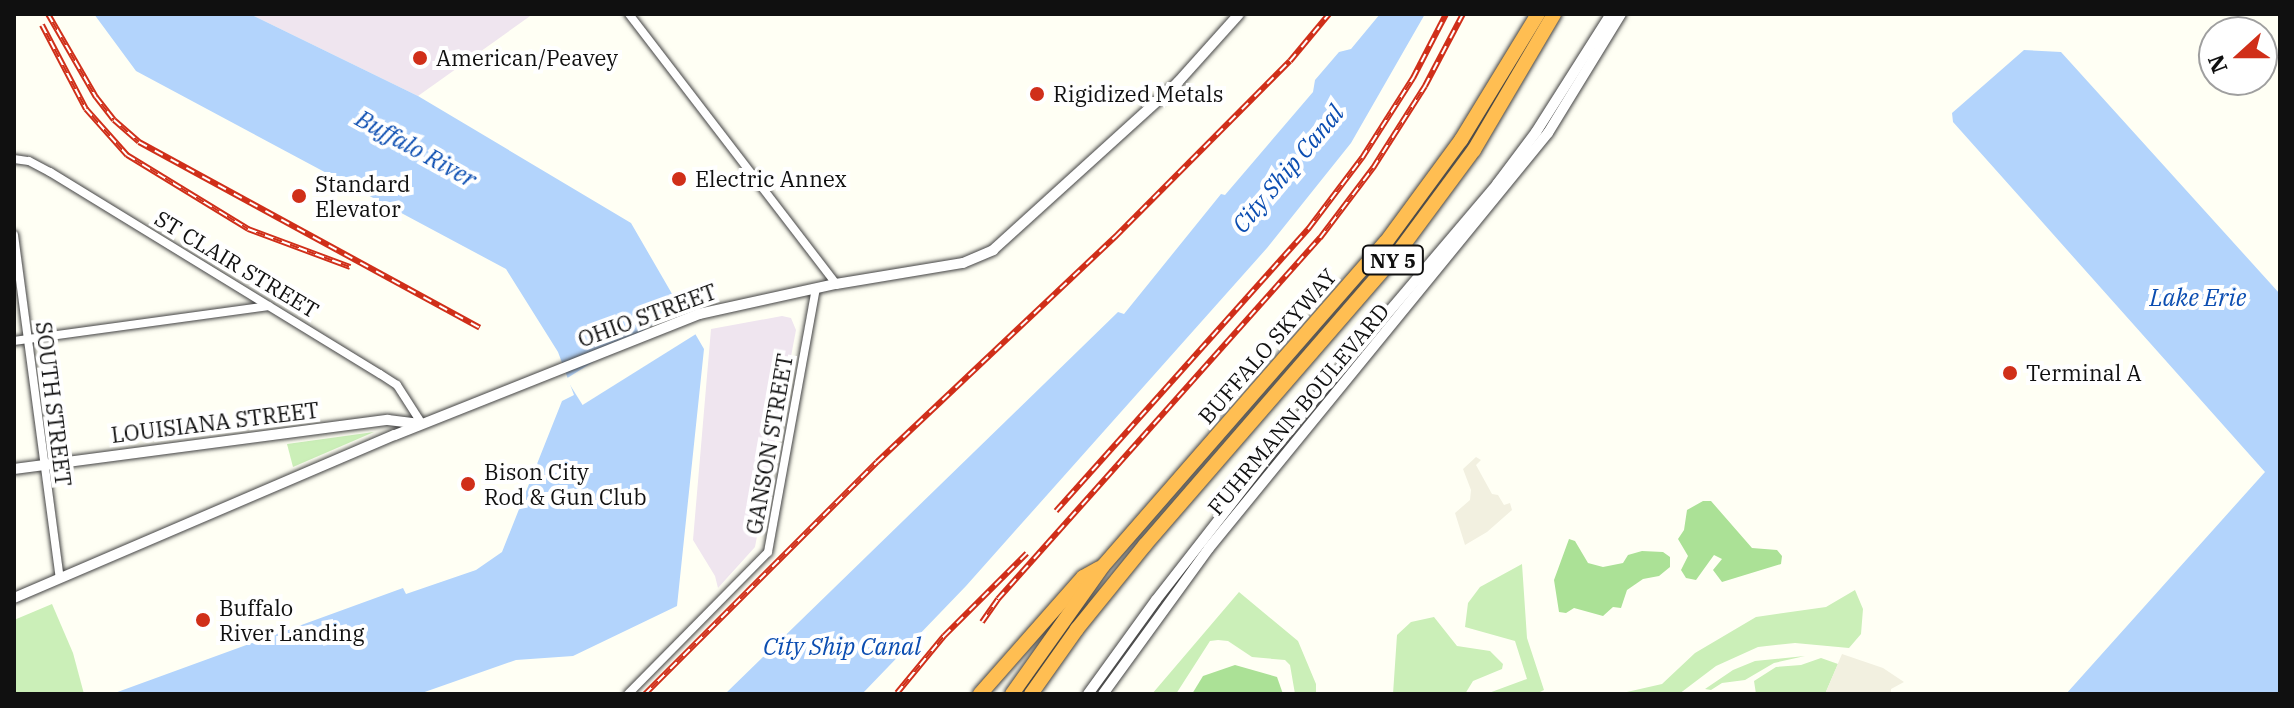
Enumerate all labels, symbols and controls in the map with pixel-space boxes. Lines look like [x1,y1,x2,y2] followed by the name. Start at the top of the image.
[2198,16,2278,96] north arrow
[436,45,618,71] place label: American/Peavey
[411,49,429,67] marker: American/Peavey
[2200,51,2234,77] text: N
[1053,81,1223,107] place label: Rigidized Metals
[1028,85,1046,103] marker: Rigidized Metals
[1226,99,1350,239] water label: City Ship Canal
[351,104,481,194] water label: Buffalo River
[695,166,847,192] place label: Electric Annex
[315,170,410,222] place label: Standard Elevator
[670,170,688,188] marker: Electric Annex
[290,187,308,205] marker: Standard Elevator
[150,205,324,323] street label: ST CLAIR STREET
[1361,244,1425,276] road number: NY 5
[1192,263,1342,429] street label: BUFFALO SKYWAY
[574,278,720,352] street label: OHIO STREET
[2150,284,2246,312] water label: Lake Erie
[1202,298,1394,520] street label: FUHRMANN BOULEVARD
[31,320,77,488] street label: SOUTH STREET
[740,352,798,536] street label: GANSON STREET
[2026,360,2142,386] place label: Terminal A
[2001,364,2019,382] marker: Terminal A
[110,396,320,448] street label: LOUISIANA STREET
[484,458,647,510] place label: Bison City Rod & Gun Club
[459,475,477,493] marker: Bison City Rod & Gun Club
[219,594,364,646] place label: Buffalo River Landing
[194,611,212,629] marker: Buffalo River Landing
[763,633,921,661] water label: City Ship Canal

